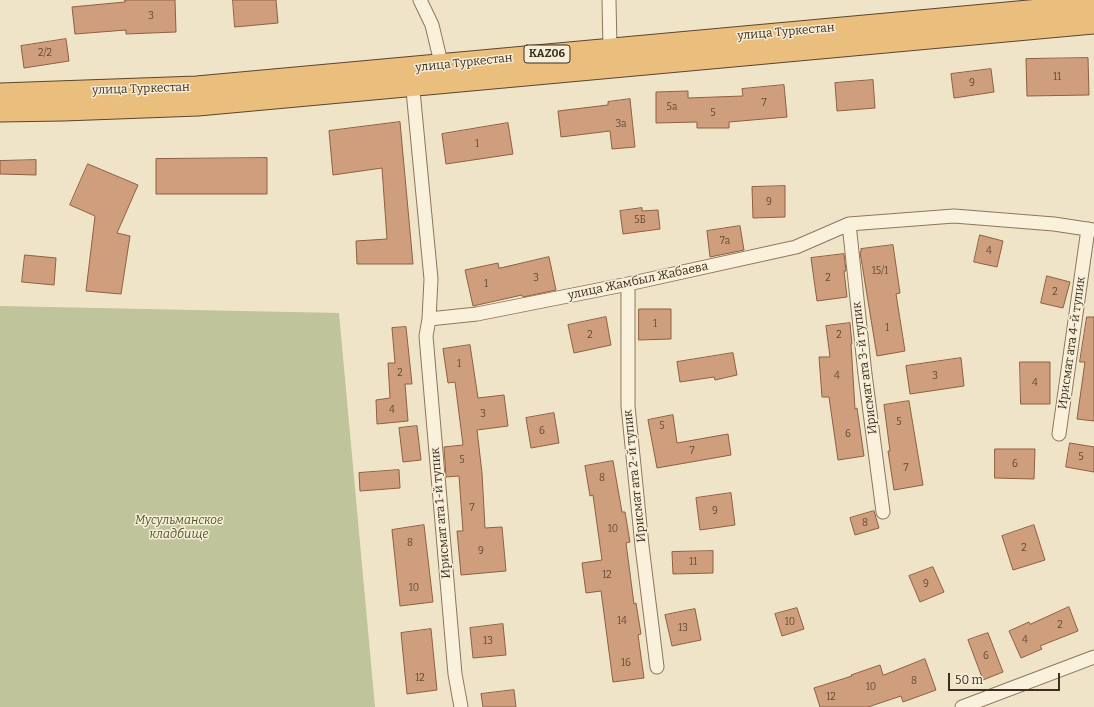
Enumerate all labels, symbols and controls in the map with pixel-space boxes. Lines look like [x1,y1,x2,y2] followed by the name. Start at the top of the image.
[148,10,154,22] house number: 3
[737,21,835,43] street label: улица Туркестан
[524,45,570,63] road number: KАZ06
[38,47,52,59] house number: 2/2
[415,51,513,75] street label: улица Туркестан
[1053,71,1061,83] house number: 11
[969,77,975,89] house number: 9
[92,80,190,98] street label: улица Туркестан
[761,97,767,109] house number: 7
[667,101,677,113] house number: 5а
[710,107,716,119] house number: 5
[616,118,626,130] house number: 3а
[475,138,479,150] house number: 1
[766,196,772,208] house number: 9
[634,214,646,226] house number: 5Б
[720,235,730,247] house number: 7а
[986,245,992,257] house number: 4
[567,259,709,303] street label: улица Жамбыл Жабаева
[872,265,888,277] house number: 15/1
[533,272,539,284] house number: 3
[825,272,831,284] house number: 2
[1056,276,1088,410] street label: Ирисмат ата 4-й тупик
[484,278,488,290] house number: 1
[1052,286,1058,298] house number: 2
[850,301,880,435] street label: Ирисмат ата 3-й тупик
[653,318,657,330] house number: 1
[885,322,889,334] house number: 1
[587,329,593,341] house number: 2
[836,329,842,341] house number: 2
[457,358,461,370] house number: 1
[397,367,403,379] house number: 2
[834,370,840,382] house number: 4
[932,370,938,382] house number: 3
[1032,377,1038,389] house number: 4
[389,404,395,416] house number: 4
[480,408,486,420] house number: 3
[621,409,649,543] street label: Ирисмат ата 2-й тупик
[896,416,902,428] house number: 5
[659,420,665,432] house number: 5
[539,425,545,437] house number: 6
[845,428,851,440] house number: 6
[689,445,695,457] house number: 7
[428,447,454,579] street label: Ирисмат ата 1-й тупик
[1078,451,1084,463] house number: 5
[459,454,465,466] house number: 5
[1012,458,1018,470] house number: 6
[903,462,909,474] house number: 7
[599,472,605,484] house number: 8
[469,502,475,514] house number: 7
[712,505,718,517] house number: 9
[135,514,223,542] park label: Мусульманское кладбище
[862,517,868,529] house number: 8
[608,523,618,535] house number: 10
[407,537,413,549] house number: 8
[1021,542,1027,554] house number: 2
[478,545,484,557] house number: 9
[689,556,697,568] house number: 11
[602,569,612,581] house number: 12
[923,578,929,590] house number: 9
[409,582,419,594] house number: 10
[617,615,627,627] house number: 14
[785,616,795,628] house number: 10
[1057,619,1063,631] house number: 2
[678,622,688,634] house number: 13
[1022,634,1028,646] house number: 4
[483,635,493,647] house number: 13
[983,650,989,662] house number: 6
[621,657,631,669] house number: 16
[950,665,1062,691] scale bar
[415,672,425,684] house number: 12
[955,673,983,687] text: 50 m
[911,675,917,687] house number: 8
[866,681,876,693] house number: 10
[826,691,836,703] house number: 12

